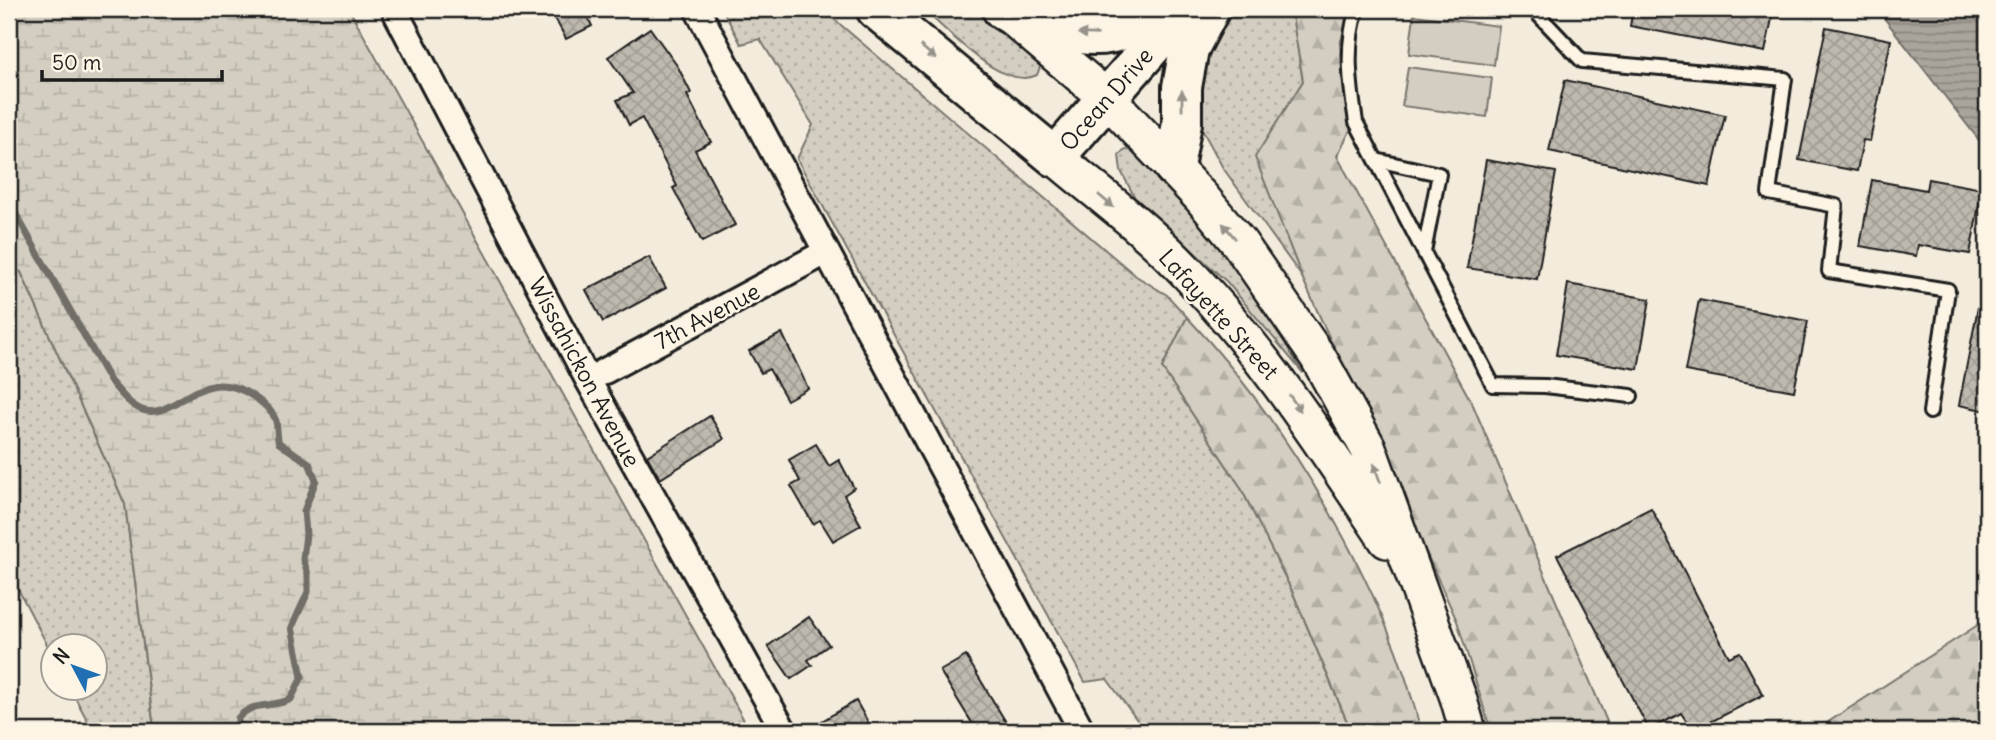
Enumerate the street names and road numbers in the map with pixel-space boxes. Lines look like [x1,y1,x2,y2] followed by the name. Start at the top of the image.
[1053,41,1159,157] street label: Ocean Drive
[1153,243,1285,385] street label: Lafayette Street
[523,272,647,472] street label: Wissahickon Avenue
[649,276,765,356] street label: 7th Avenue

